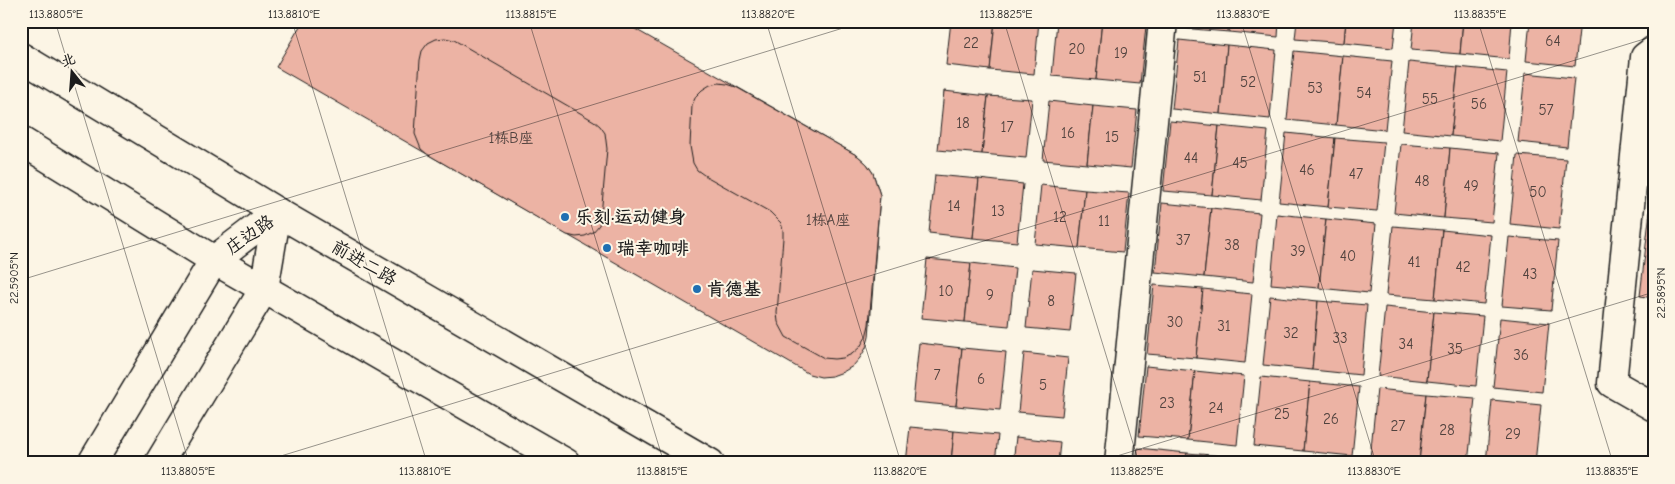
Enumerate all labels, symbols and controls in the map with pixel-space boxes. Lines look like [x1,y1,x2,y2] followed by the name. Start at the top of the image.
[29,7,83,21] text: 113.8805°E
[268,7,320,21] text: 113.8810°E
[505,7,557,21] text: 113.8815°E
[741,7,795,21] text: 113.8820°E
[980,7,1032,21] text: 113.8825°E
[1216,7,1270,21] text: 113.8830°E
[1454,7,1506,21] text: 113.8835°E
[1545,32,1561,50] house number: 64
[963,34,979,52] house number: 22
[1069,40,1085,58] house number: 20
[1114,44,1128,62] house number: 19
[48,48,98,98] north arrow
[59,50,78,70] text: 北
[1193,68,1207,86] house number: 51
[1240,73,1256,91] house number: 52
[1307,79,1323,97] house number: 53
[1356,84,1372,102] house number: 54
[1422,90,1438,108] house number: 55
[1471,95,1487,113] house number: 56
[1538,101,1554,119] house number: 57
[956,114,970,132] house number: 18
[1000,118,1014,136] house number: 17
[1061,124,1075,142] house number: 16
[1105,128,1119,146] house number: 15
[488,129,534,147] house number: 1栋B座
[1184,149,1198,167] house number: 44
[1232,154,1248,172] house number: 45
[1299,161,1315,179] house number: 46
[1349,165,1363,183] house number: 47
[1415,172,1430,190] house number: 48
[1463,177,1479,195] house number: 49
[1529,183,1547,201] house number: 50
[947,197,961,215] house number: 14
[991,202,1005,220] house number: 13
[575,207,687,228] place label: 乐刻·运动健身
[1053,208,1067,226] house number: 12
[222,211,278,259] street label: 庄边路
[559,211,571,223] marker: 乐刻·运动健身
[806,211,850,229] house number: 1栋A座
[1098,212,1110,230] house number: 11
[1176,231,1190,249] house number: 37
[328,236,400,290] street label: 前进二路
[1224,236,1240,254] house number: 38
[617,238,689,259] place label: 瑞幸咖啡
[601,242,613,254] marker: 瑞幸咖啡
[1290,242,1306,260] house number: 39
[1340,247,1356,265] house number: 40
[7,252,21,304] text: 22.5905°N
[1407,253,1421,271] house number: 41
[1455,258,1471,276] house number: 42
[1523,265,1537,283] house number: 43
[1654,268,1668,318] text: 22.5895°N
[707,279,761,300] place label: 肯德基
[938,282,954,300] house number: 10
[691,283,703,295] marker: 肯德基
[986,286,994,304] house number: 9
[1047,292,1055,310] house number: 8
[1167,313,1183,331] house number: 30
[1217,317,1231,335] house number: 31
[1283,324,1299,342] house number: 32
[1332,329,1348,347] house number: 33
[1399,335,1413,353] house number: 34
[1447,340,1463,358] house number: 35
[1513,346,1529,364] house number: 36
[933,366,941,384] house number: 7
[977,370,985,388] house number: 6
[1039,376,1047,394] house number: 5
[1159,394,1175,412] house number: 23
[1208,399,1224,417] house number: 24
[1274,405,1290,423] house number: 25
[1323,410,1339,428] house number: 26
[1391,417,1405,435] house number: 27
[1439,421,1455,439] house number: 28
[1505,425,1521,443] house number: 29
[161,464,215,478] text: 113.8805°E
[399,464,451,478] text: 113.8810°E
[636,464,688,478] text: 113.8815°E
[873,464,927,478] text: 113.8820°E
[1111,464,1163,478] text: 113.8825°E
[1347,464,1401,478] text: 113.8830°E
[1586,464,1638,478] text: 113.8835°E

